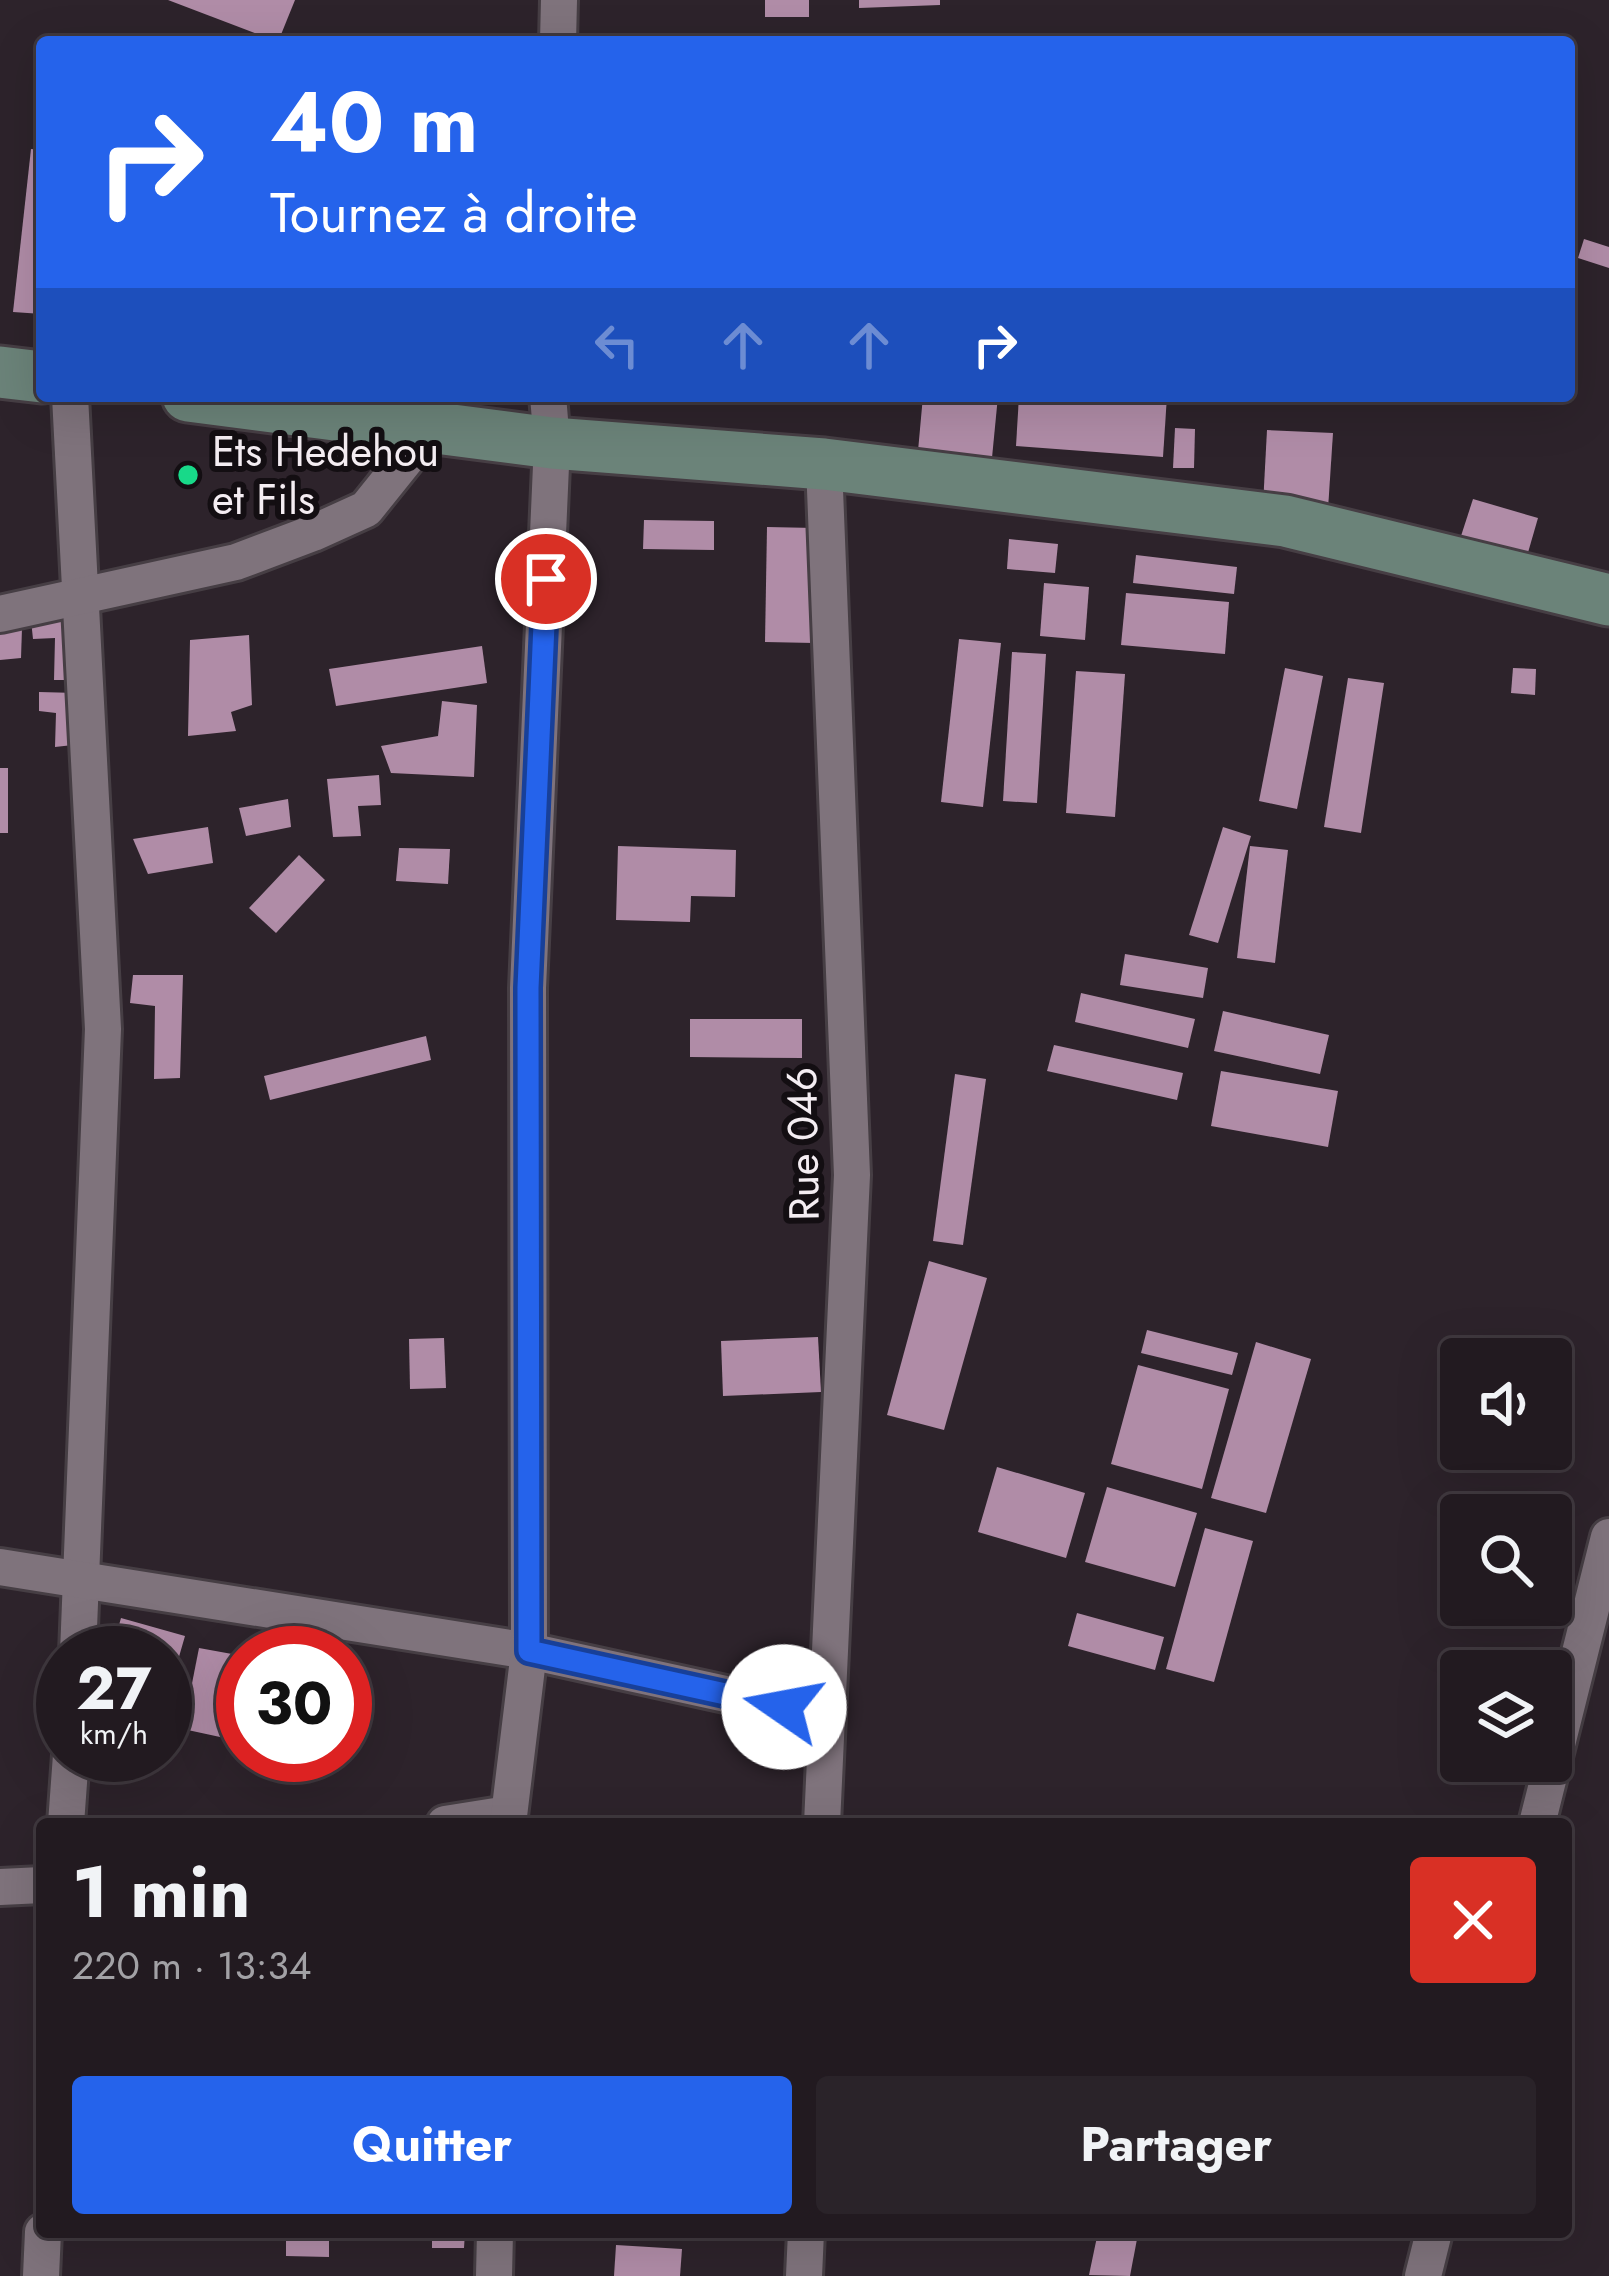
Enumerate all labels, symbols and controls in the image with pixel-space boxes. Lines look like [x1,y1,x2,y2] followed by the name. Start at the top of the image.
[270,62,478,184] text: 40 m
[72,84,228,240] icon: right
[270,174,638,252] text: Tournez à droite
[584,312,650,378] icon: left
[710,312,776,378] icon: ahead
[836,312,902,378] icon: ahead
[962,312,1028,378] icon: right
[212,421,439,530] place label: Ets Hedehou et Fils
[175,462,201,488] marker: Ets Hedehou et Fils
[495,528,597,630] pin
[513,546,579,612] icon: arrive
[771,1067,835,1221] street label: Rue 046
[1440,1338,1572,1782] map controls
[1440,1338,1572,1470] button: sound
[1440,1494,1572,1626] button: search
[216,1626,372,1782] speed limit sign: 30
[721,1644,847,1770] position arrow
[76,1645,152,1732] text: 27
[1440,1650,1572,1782] button: layers
[80,1712,148,1755] text: km/h
[72,1840,251,1944] text: 1 min
[1410,1857,1536,1983] button: close
[72,1937,312,1994] text: 220 m · 13:34
[72,2076,792,2214] button: Quitter
[816,2076,1536,2214] button: Partager

